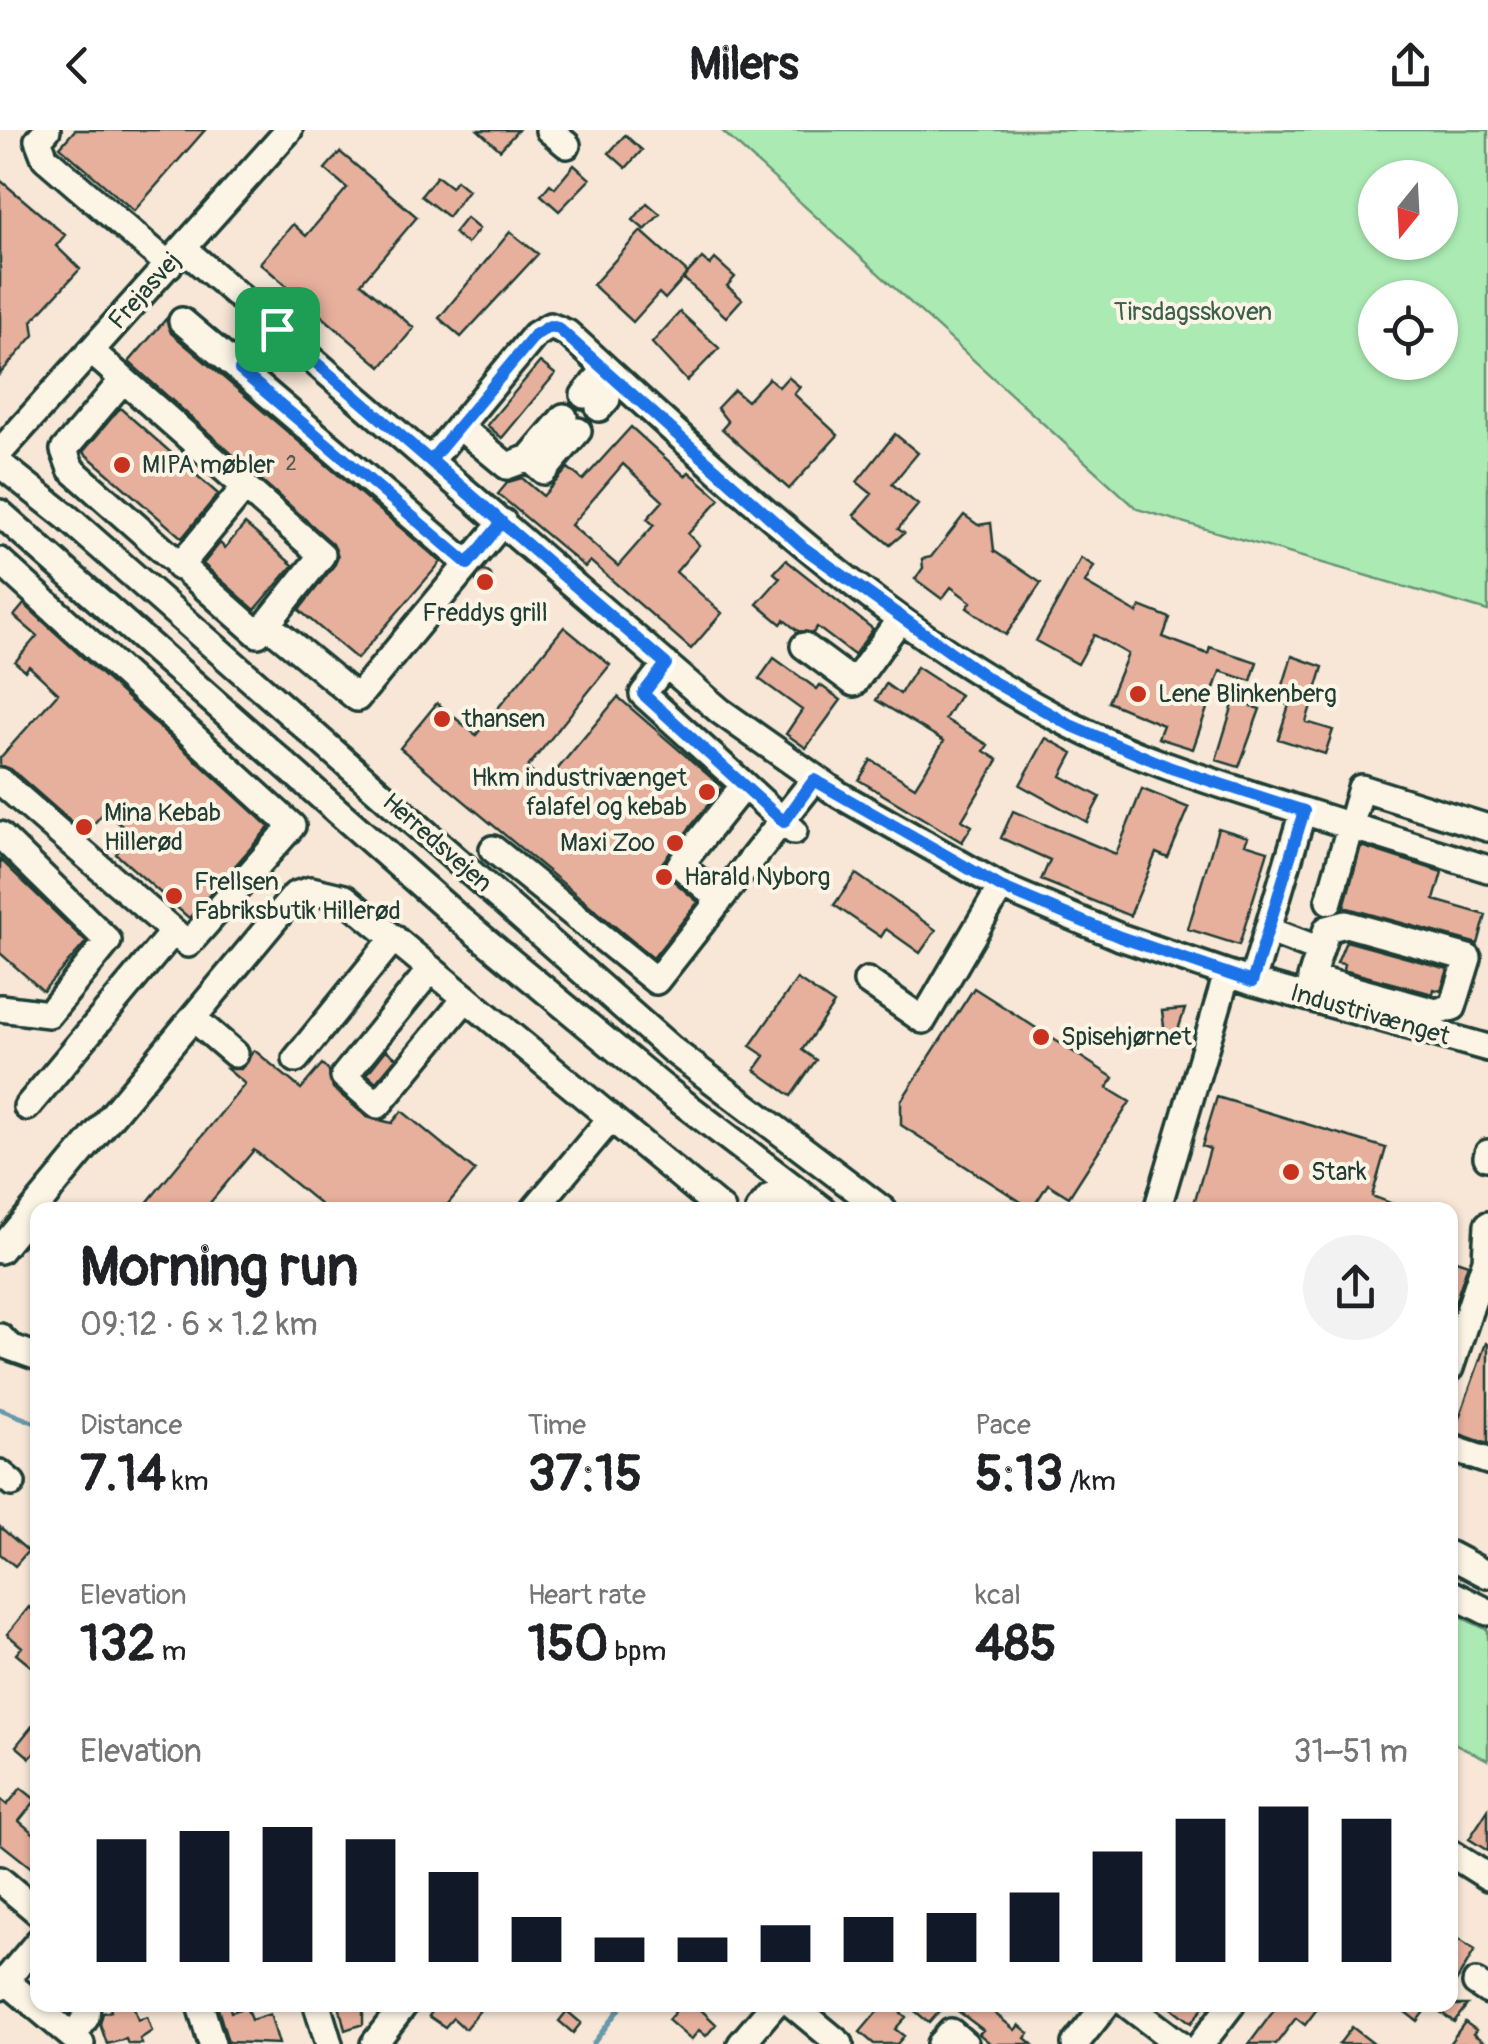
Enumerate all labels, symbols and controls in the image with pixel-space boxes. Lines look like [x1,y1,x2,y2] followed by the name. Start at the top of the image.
[689,37,799,93] text: Milers
[50,38,105,93] icon: back
[1383,38,1438,93] icon: share
[1358,160,1458,260] north arrow
[1358,160,1458,380] map controls
[102,246,188,336] street label: Frejasvej
[1358,280,1458,380] button: locate
[235,287,320,372] pin
[1114,297,1272,328] park label: Tirsdagsskoven
[250,302,305,357] icon: arrive
[142,450,275,481] place label: MIPA møbler
[285,451,297,476] house number: 2
[111,454,133,476] marker: MIPA møbler
[474,571,496,593] marker: Freddys grill
[422,598,548,629] place label: Freddys grill
[1158,679,1337,710] place label: Lene Blinkenberg
[1127,683,1149,705] marker: Lene Blinkenberg
[461,704,545,735] place label: thansen
[431,708,453,730] marker: thansen
[472,763,688,823] place label: Hkm industrivænget falafel og kebab
[696,781,718,803] marker: Hkm industrivænget falafel og kebab
[376,787,498,899] street label: Herredsvejen
[104,798,221,858] place label: Mina Kebab Hillerød
[73,816,95,838] marker: Mina Kebab Hillerød
[560,828,655,859] place label: Maxi Zoo
[664,832,686,854] marker: Maxi Zoo
[684,862,830,893] place label: Harald Nyborg
[653,866,675,888] marker: Harald Nyborg
[194,867,401,927] place label: Frellsen Fabriksbutik Hillerød
[163,885,185,907] marker: Frellsen Fabriksbutik Hillerød
[1287,977,1454,1053] street label: Industrivænget
[1061,1022,1193,1053] place label: Spisehjørnet
[1030,1026,1052,1048] marker: Spisehjørnet
[1311,1157,1367,1188] place label: Stark
[1280,1161,1302,1183] marker: Stark
[80,1233,358,1302] text: Morning run
[1303,1235,1408,1340] button: share
[80,1305,318,1345] text: 09:12 · 6 × 1.2 km
[80,1408,182,1443] text: Distance
[528,1408,586,1443] text: Time
[975,1408,1031,1443] text: Pace
[80,1443,166,1506] text: 7.14
[528,1443,642,1506] text: 37:15
[975,1443,1063,1506] text: 5:13
[166,1464,209,1499] text: km
[1063,1464,1116,1499] text: /km
[80,1578,187,1613] text: Elevation
[528,1578,646,1613] text: Heart rate
[975,1578,1021,1613] text: kcal
[80,1613,155,1676] text: 132
[528,1613,608,1676] text: 150
[975,1613,1057,1676] text: 485
[155,1634,186,1669] text: m
[608,1634,666,1669] text: bpm
[80,1732,202,1772] text: Elevation
[1294,1732,1408,1772] text: 31–51 m

